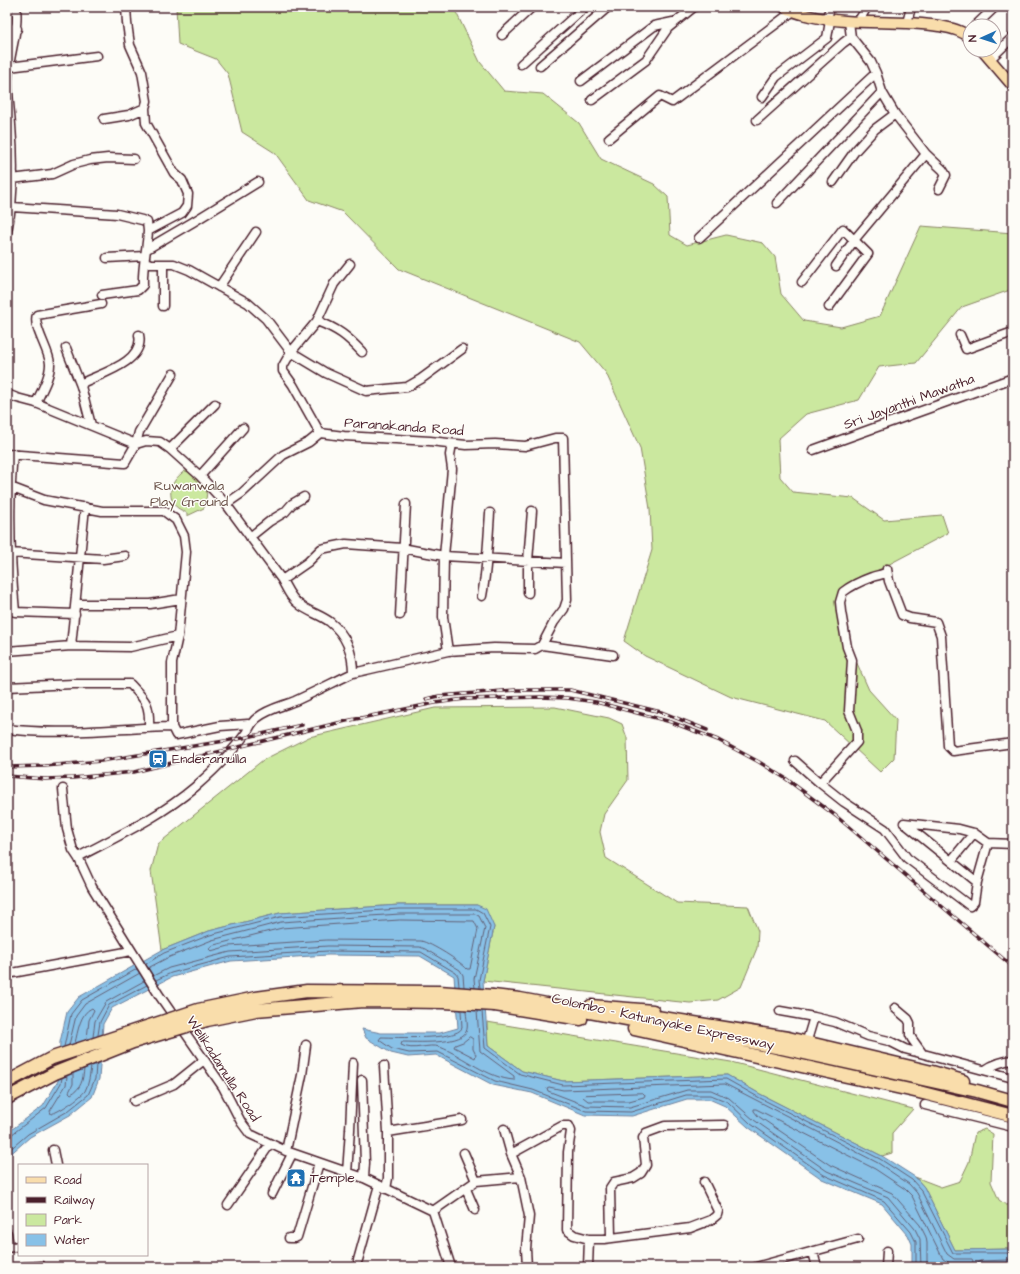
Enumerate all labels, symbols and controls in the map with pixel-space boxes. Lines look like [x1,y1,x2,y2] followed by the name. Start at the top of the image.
[962,18,1002,58] north arrow
[965,35,980,42] text: N
[841,369,977,435] street label: Sri Jayanthi Mawatha
[344,413,464,441] street label: Paranakanda Road
[150,476,228,512] park label: Ruwanwala Play Ground
[147,748,169,770] station icon: Enderamulla
[172,749,246,769] place label: Enderamulla
[550,989,777,1055] street label: Colombo - Katunayake Expressway
[181,1012,265,1126] street label: Welikadamulla Road
[18,1164,148,1256] legend
[285,1167,307,1189] temple icon: Temple
[310,1168,355,1188] place label: Temple
[54,1172,82,1189] text: Road
[54,1192,95,1210] text: Railway
[54,1212,82,1229] text: Park
[54,1232,90,1249] text: Water

